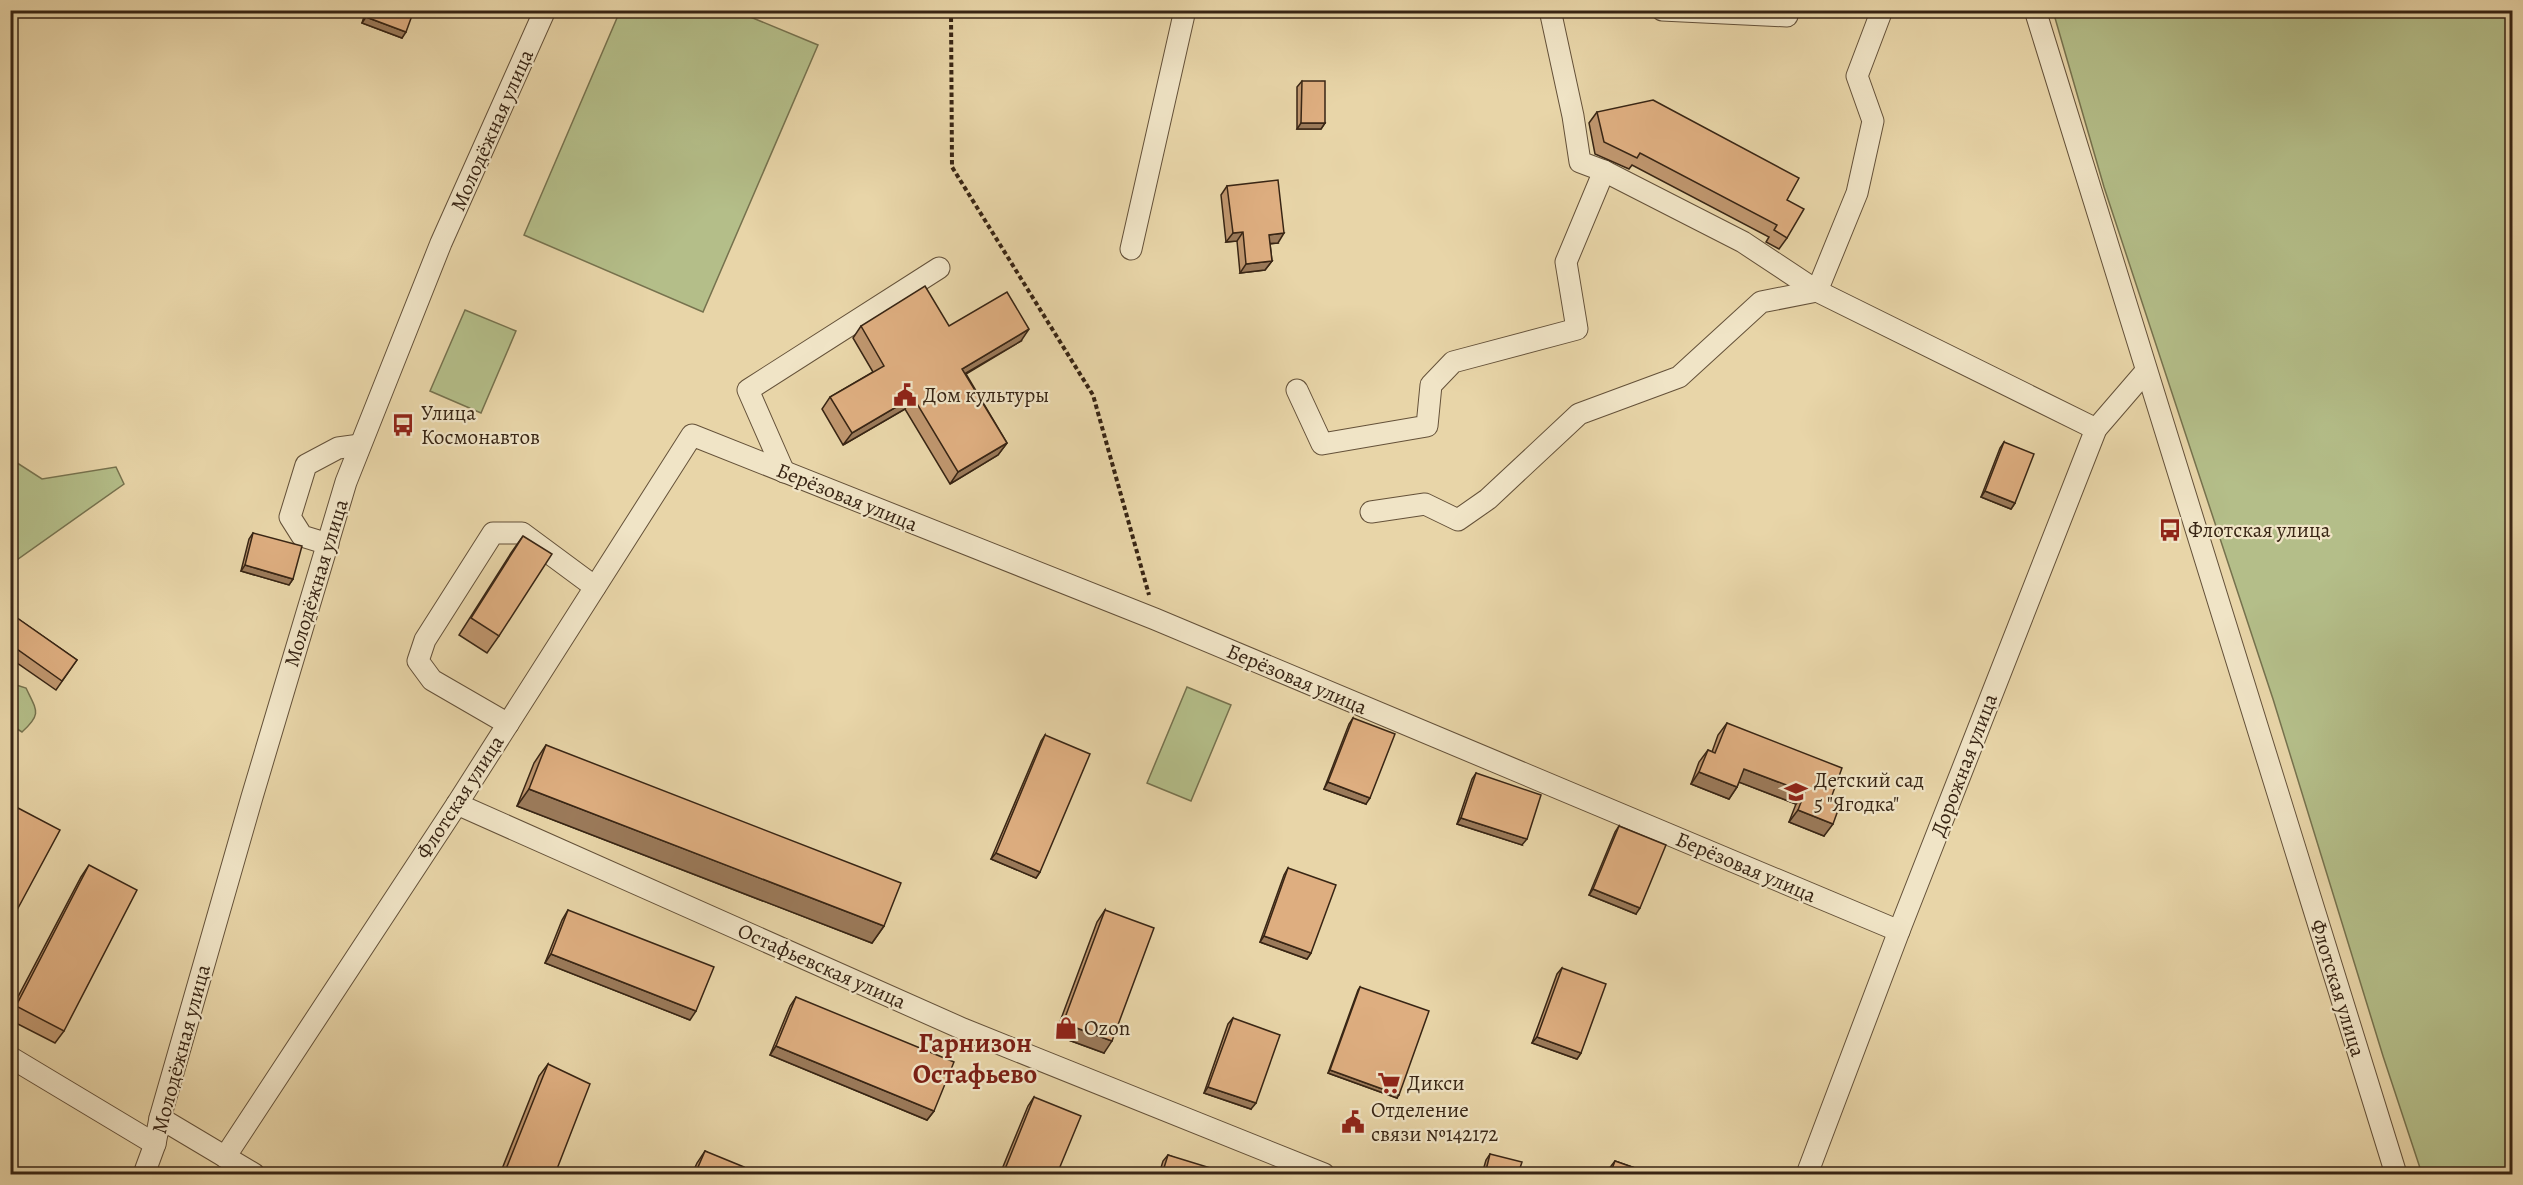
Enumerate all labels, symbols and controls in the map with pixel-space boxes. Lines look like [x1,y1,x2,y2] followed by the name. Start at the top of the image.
[444,44,540,215] street label: Молодёжная улица
[923,381,1049,409] place label: Дом культуры
[892,382,918,408] public building icon: Дом культуры
[421,399,540,451] place label: Улица Космонавтов
[390,412,416,438] bus stop icon: Улица Космонавтов
[772,456,922,538] street label: Берёзовая улица
[277,495,355,670] street label: Молодёжная улица
[2188,516,2331,544] place label: Флотская улица
[2157,517,2183,543] bus stop icon: Флотская улица
[1223,637,1372,721] street label: Берёзовая улица
[1924,689,2004,840] street label: Дорожная улица
[409,729,511,864] street label: Флотская улица
[1814,766,1924,818] place label: Детский сад 5 "Ягодка"
[1783,779,1809,805] school or university icon: Детский сад 5 "Ягодка"
[1672,825,1821,909] street label: Берёзовая улица
[733,916,911,1016] street label: Остафьевская улица
[2304,916,2372,1060] street label: Флотская улица
[145,961,217,1137] street label: Молодёжная улица
[1084,1014,1130,1042] place label: Ozon
[1053,1015,1079,1041] shop icon: Ozon
[913,1025,1037,1092] district label: Гарнизон Остафьево
[1407,1069,1465,1097] place label: Дикси
[1376,1070,1402,1096] supermarket icon: Дикси
[1371,1096,1498,1148] place label: Отделение связи №142172
[1340,1109,1366,1135] public building icon: Отделение связи №142172

